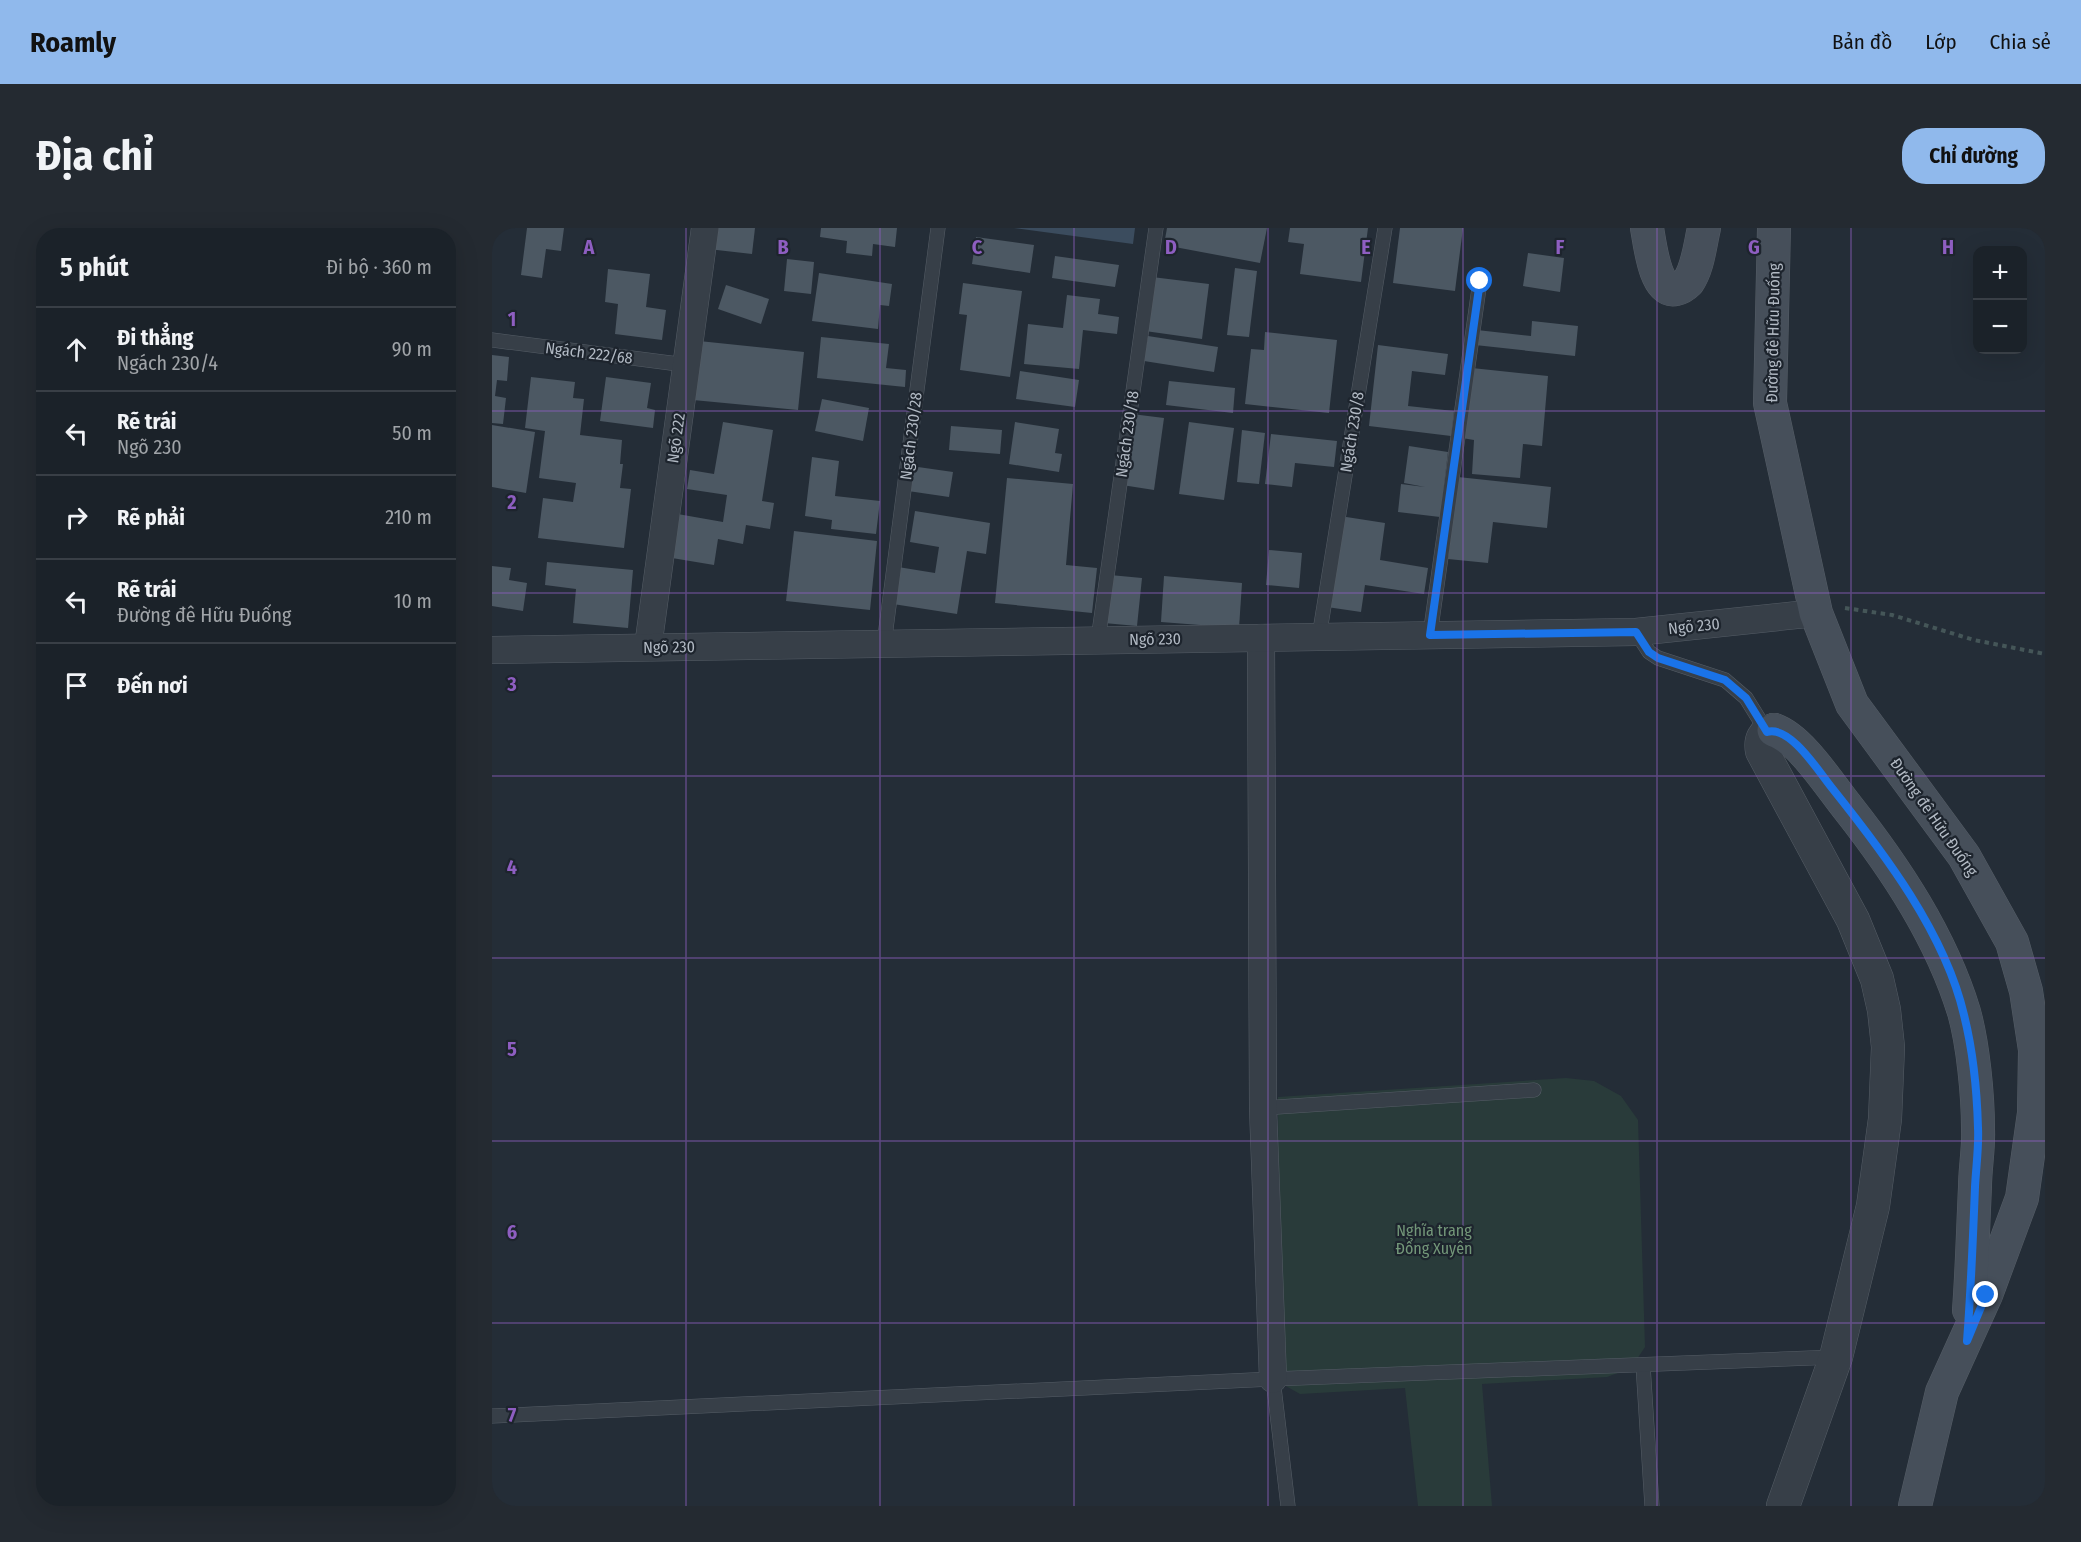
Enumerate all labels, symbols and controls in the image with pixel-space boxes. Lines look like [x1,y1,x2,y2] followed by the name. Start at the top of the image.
[30,26,116,59] text: Roamly
[1832,29,1892,55] text: Bản đồ
[1925,29,1957,55] text: Lớp
[1990,29,2051,55] text: Chia sẻ
[1902,128,2045,184] button: Chỉ đường
[36,131,153,181] text: Địa chỉ
[583,235,596,259] text: A
[777,235,789,259] text: B
[972,235,983,259] text: C
[1165,235,1177,259] text: D
[1361,235,1371,259] text: E
[1556,235,1565,259] text: F
[1748,235,1760,259] text: G
[1942,235,1954,259] text: H
[1973,246,2027,354] map controls
[1973,246,2027,300] button: +
[60,252,129,283] text: 5 phút
[326,255,432,279] text: Đi bộ · 360 m
[1761,263,1784,403] street label: Đường đê Hữu Đuống
[1466,267,1492,293] route start
[1973,300,2027,354] button: −
[508,307,516,331] text: 1
[117,324,193,351] text: Đi thẳng
[60,333,93,366] icon: ahead
[392,337,432,361] text: 90 m
[544,338,634,368] street label: Ngách 222/68
[117,351,218,375] text: Ngách 230/4
[1112,390,1142,478] street label: Ngách 230/18
[1336,390,1368,474] street label: Ngách 230/8
[896,391,926,481] street label: Ngách 230/28
[117,408,177,435] text: Rẽ trái
[663,412,689,464] street label: Ngõ 222
[60,417,93,450] icon: left
[392,421,432,445] text: 50 m
[117,435,182,459] text: Ngõ 230
[506,490,517,514] text: 2
[60,501,93,534] icon: right
[117,504,185,531] text: Rẽ phải
[385,505,432,529] text: 210 m
[117,576,177,603] text: Rẽ trái
[60,585,93,618] icon: left
[394,589,432,613] text: 10 m
[117,603,291,627] text: Đường đê Hữu Đuống
[1667,614,1721,638] street label: Ngõ 230
[1129,629,1181,649] street label: Ngõ 230
[643,637,695,657] street label: Ngõ 230
[60,669,93,702] icon: arrive
[117,672,188,699] text: Đến nơi
[506,672,517,696] text: 3
[1886,754,1983,880] street label: Đường đê Hữu Đuống
[507,855,517,879] text: 4
[507,1037,517,1061] text: 5
[507,1220,517,1244] text: 6
[1395,1221,1473,1258] park label: Nghĩa trang Đổng Xuyên
[1972,1281,1998,1307] route end
[508,1403,517,1427] text: 7

